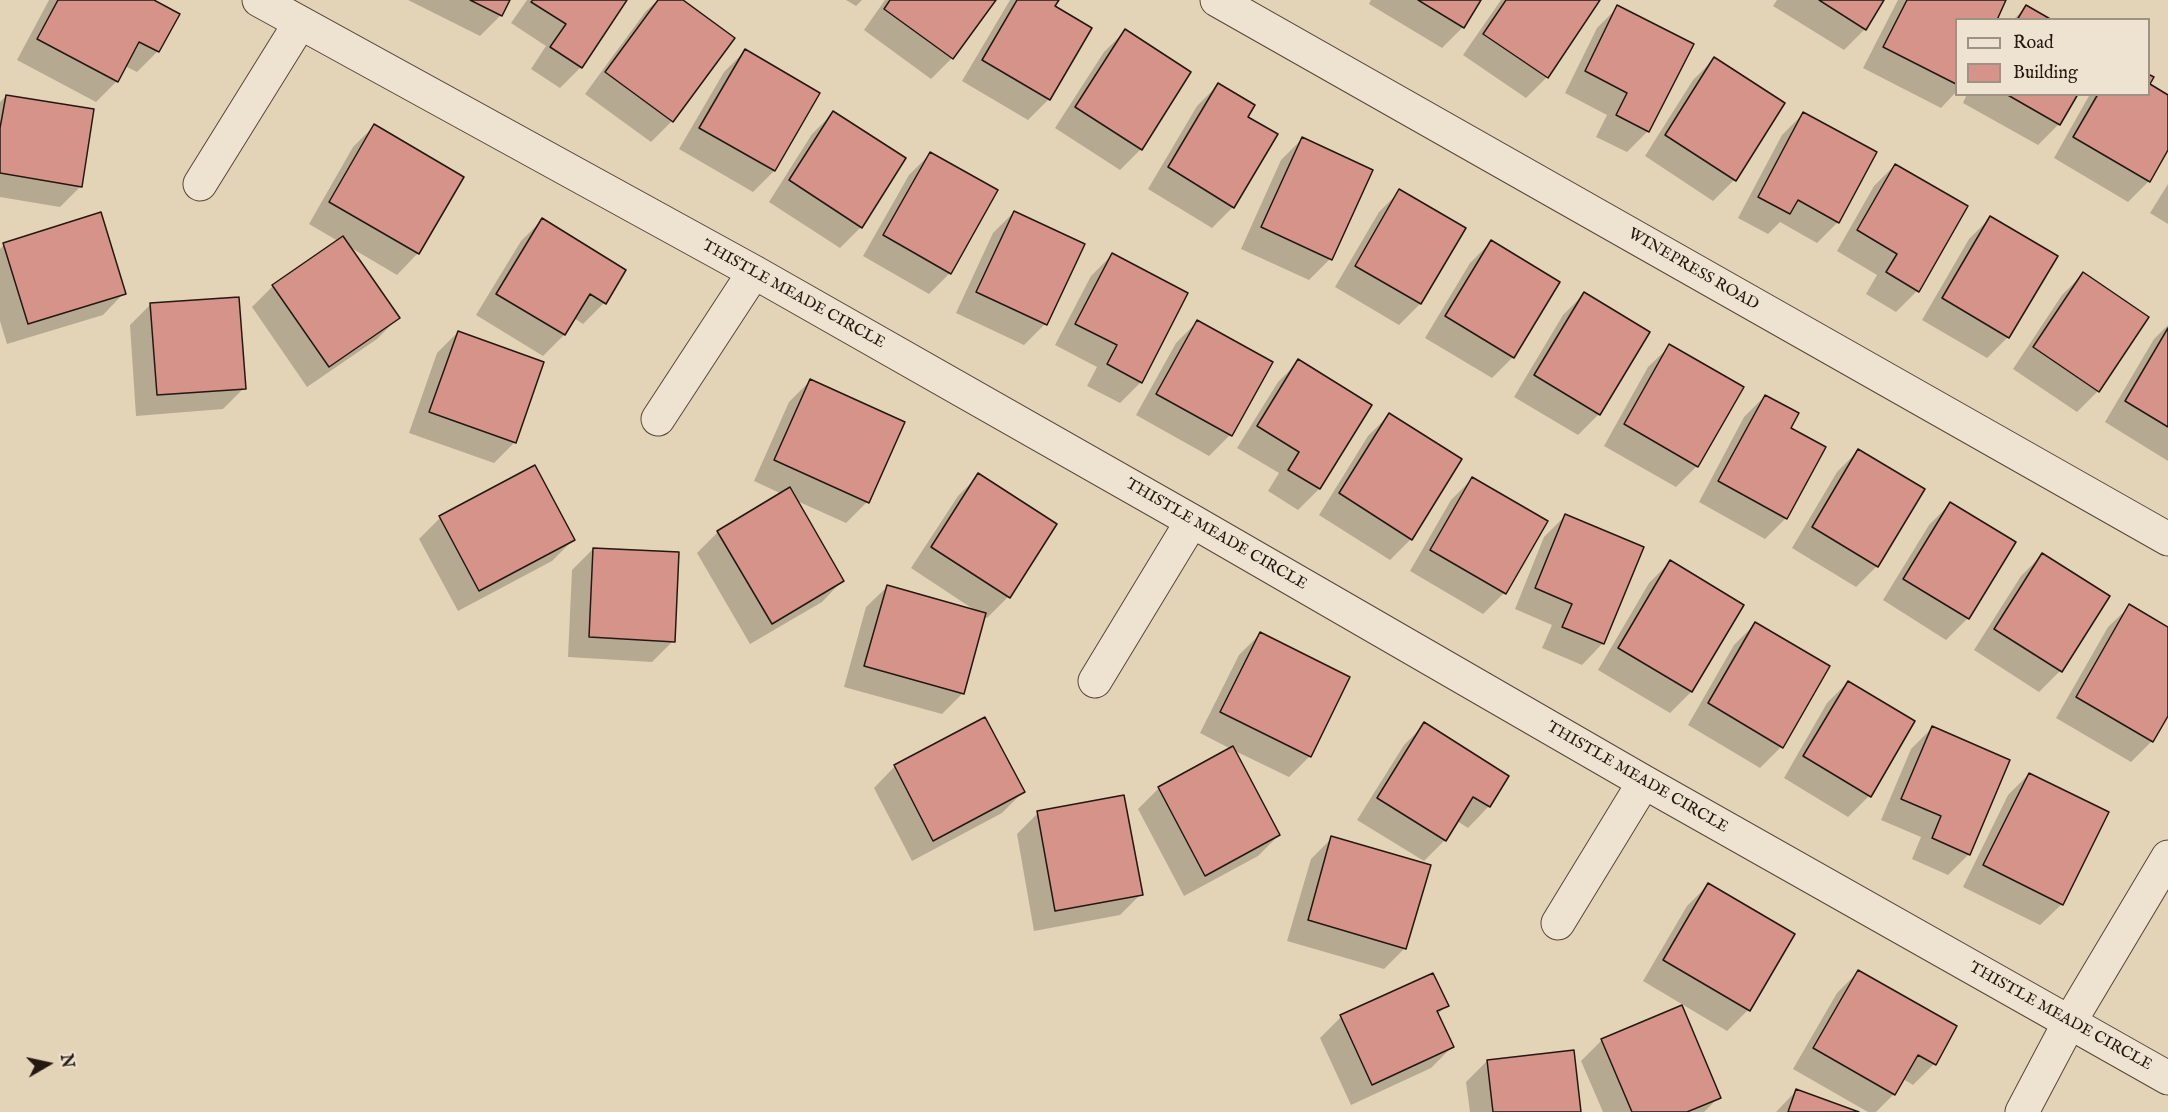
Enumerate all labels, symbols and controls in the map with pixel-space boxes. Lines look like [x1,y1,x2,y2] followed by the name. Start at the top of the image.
[1955,18,2150,96] legend
[2013,32,2054,55] text: Road
[2013,62,2078,85] text: Building
[1624,225,1762,315] street label: WINEPRESS ROAD
[698,237,888,353] street label: THISTLE MEADE CIRCLE
[1122,475,1310,595] street label: THISTLE MEADE CIRCLE
[1543,718,1731,838] street label: THISTLE MEADE CIRCLE
[1965,959,2155,1075] street label: THISTLE MEADE CIRCLE
[18,1034,78,1094] north arrow
[55,1053,77,1070] text: N

